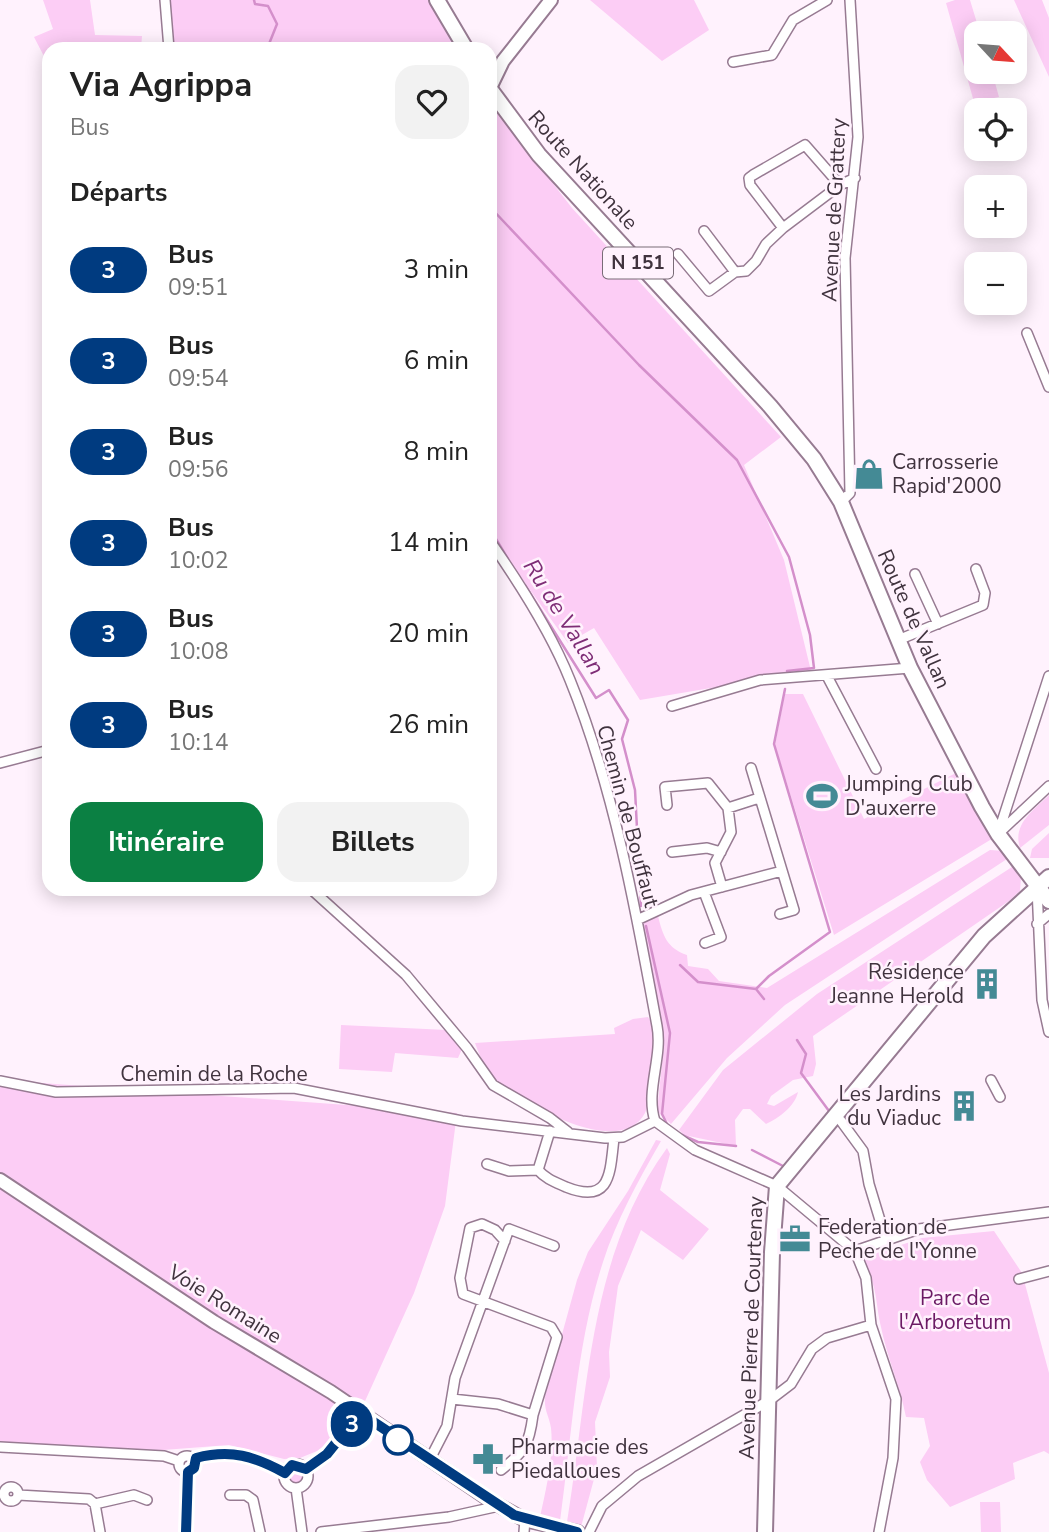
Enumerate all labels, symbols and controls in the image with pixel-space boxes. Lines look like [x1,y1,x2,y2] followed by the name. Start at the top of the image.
[964,21,1027,84] north arrow
[964,21,1027,315] map controls
[70,63,252,108] text: Via Agrippa
[395,65,469,139] button: heart
[964,98,1027,161] button: locate
[522,104,644,236] street label: Route Nationale
[70,112,110,143] text: Bus
[815,117,853,303] street label: Avenue de Grattery
[70,175,167,210] text: Départs
[964,175,1027,238] button: +
[168,237,214,272] text: Bus
[603,247,673,278] road number: N 151
[404,252,469,287] text: 3 min
[964,252,1027,315] button: −
[101,254,116,286] text: 3
[168,272,228,303] text: 09:51
[168,328,214,363] text: Bus
[404,343,469,378] text: 6 min
[101,345,116,377] text: 3
[168,363,228,394] text: 09:54
[168,419,214,454] text: Bus
[404,434,469,469] text: 8 min
[101,436,116,468] text: 3
[892,448,1002,500] place label: Carrosserie Rapid'2000
[168,454,228,485] text: 09:56
[852,457,886,491] shop icon: Carrosserie Rapid'2000
[168,510,214,545] text: Bus
[388,525,469,560] text: 14 min
[101,527,116,559] text: 3
[168,545,228,576] text: 10:02
[871,545,957,693] street label: Route de Vallan
[516,553,612,681] water label: Ru de Vallan
[168,601,214,636] text: Bus
[388,616,469,651] text: 20 min
[101,618,116,650] text: 3
[168,636,228,667] text: 10:08
[168,692,214,727] text: Bus
[388,707,469,742] text: 26 min
[101,709,116,741] text: 3
[590,722,666,911] street label: Chemin de Bouffaut
[168,727,228,758] text: 10:14
[844,770,973,822] place label: Jumping Club D'auxerre
[805,779,839,813] sports icon: Jumping Club D'auxerre
[70,802,263,882] button: Itinéraire
[277,802,469,882] button: Billets
[829,958,964,1010] place label: Résidence Jeanne Herold
[970,967,1004,1001] building icon: Résidence Jeanne Herold
[120,1060,308,1088] street label: Chemin de la Roche
[839,1080,941,1132] place label: Les Jardins du Viaduc
[947,1089,981,1123] building icon: Les Jardins du Viaduc
[732,1196,770,1460] street label: Avenue Pierre de Courtenay
[818,1213,977,1265] place label: Federation de Peche de l'Yonne
[778,1222,812,1256] office icon: Federation de Peche de l'Yonne
[162,1257,287,1350] street label: Voie Romaine
[899,1284,1011,1336] park label: Parc de l'Arboretum
[329,1401,375,1447] line badge: 3
[345,1408,359,1440] text: 3
[383,1425,413,1455] unlabelled marker
[511,1433,649,1485] place label: Pharmacie des Piedalloues
[471,1442,505,1476] pharmacy icon: Pharmacie des Piedalloues

